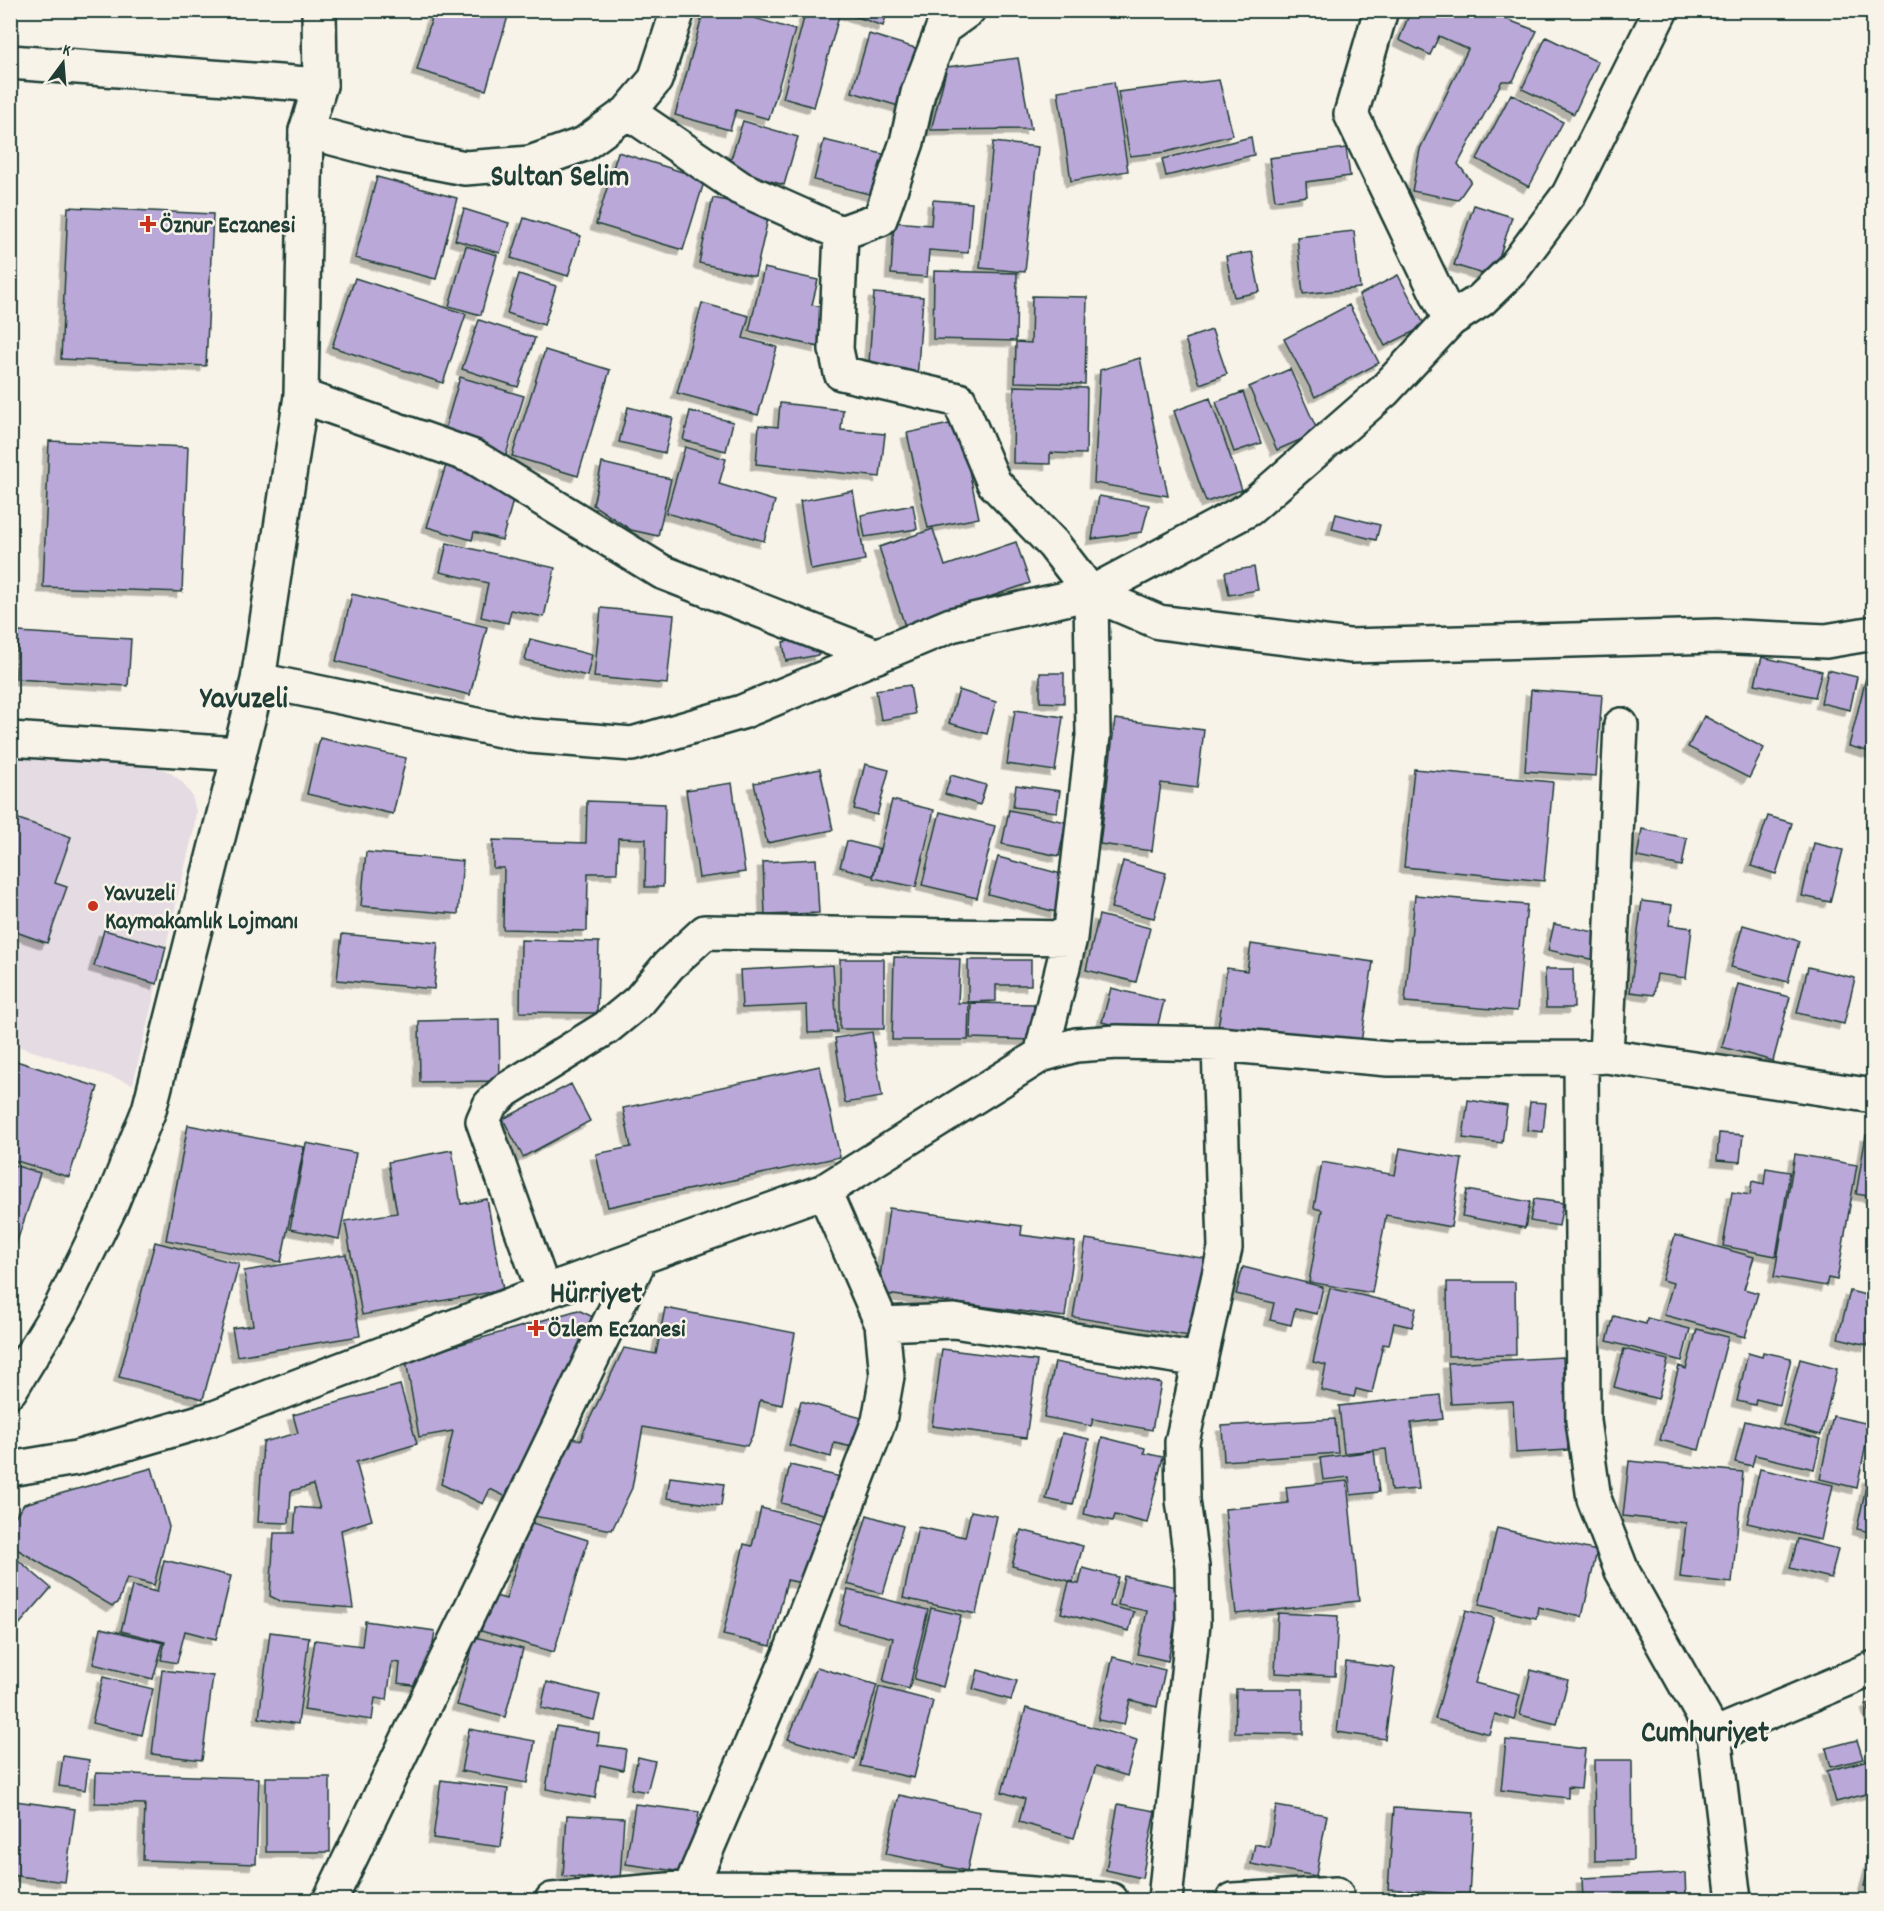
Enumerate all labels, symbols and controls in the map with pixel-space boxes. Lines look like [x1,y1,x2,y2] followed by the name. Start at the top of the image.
[33,33,93,93] north arrow
[60,39,74,63] text: K
[491,158,629,201] district label: Sultan Selim
[160,210,296,244] place label: Öznur Eczanesi
[141,217,155,231] marker: Öznur Eczanesi
[199,680,288,723] district label: Yavuzeli
[104,878,298,940] place label: Yavuzeli Kaymakamlık Lojmanı
[86,899,100,913] marker: Yavuzeli Kaymakamlık Lojmanı
[550,1275,642,1318] district label: Hürriyet
[548,1314,686,1348] place label: Özlem Eczanesi
[529,1321,543,1335] marker: Özlem Eczanesi
[1641,1714,1769,1757] district label: Cumhuriyet

